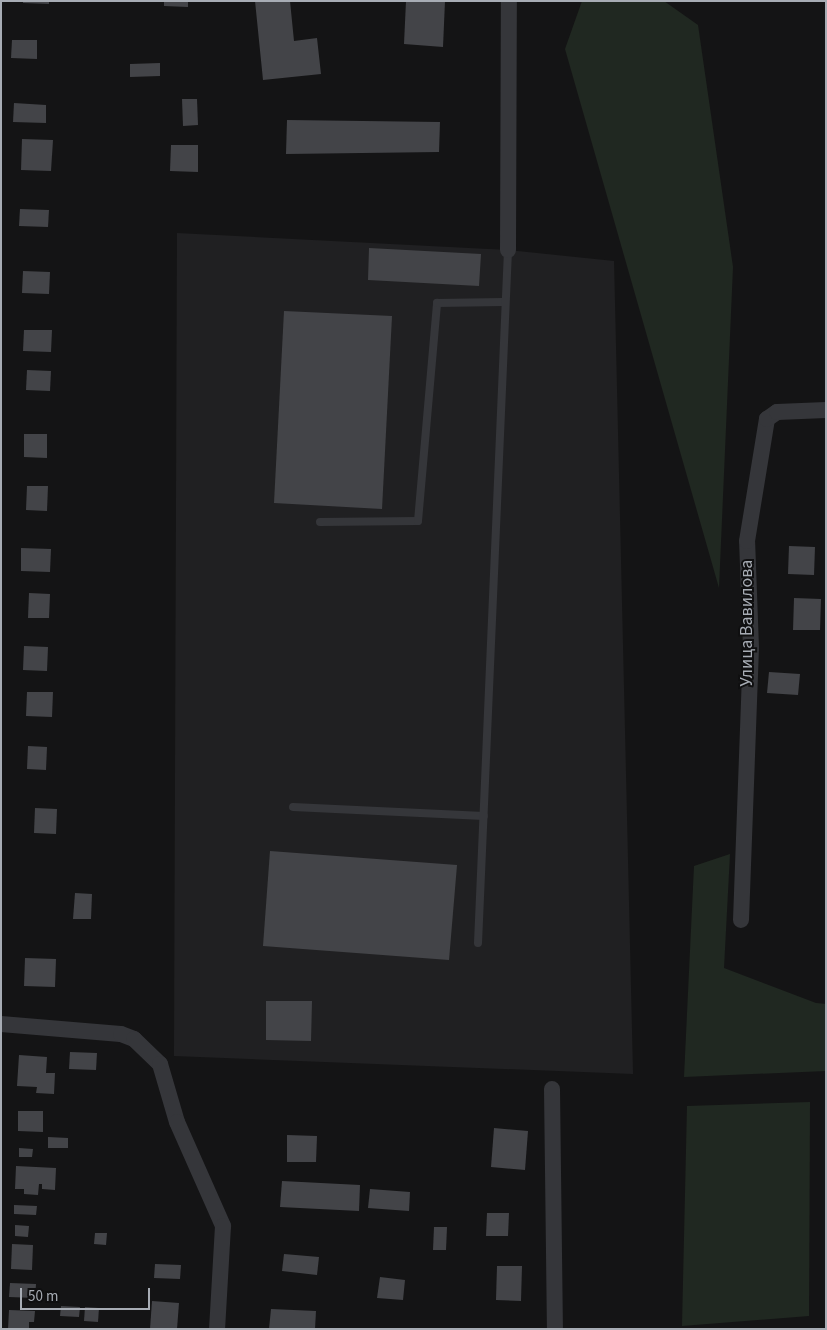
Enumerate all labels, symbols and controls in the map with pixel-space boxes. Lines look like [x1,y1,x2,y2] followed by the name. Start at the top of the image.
[736,560,758,686] street label: Улица Вавилова
[22,1278,152,1310] scale bar
[28,1286,58,1307] text: 50 m

